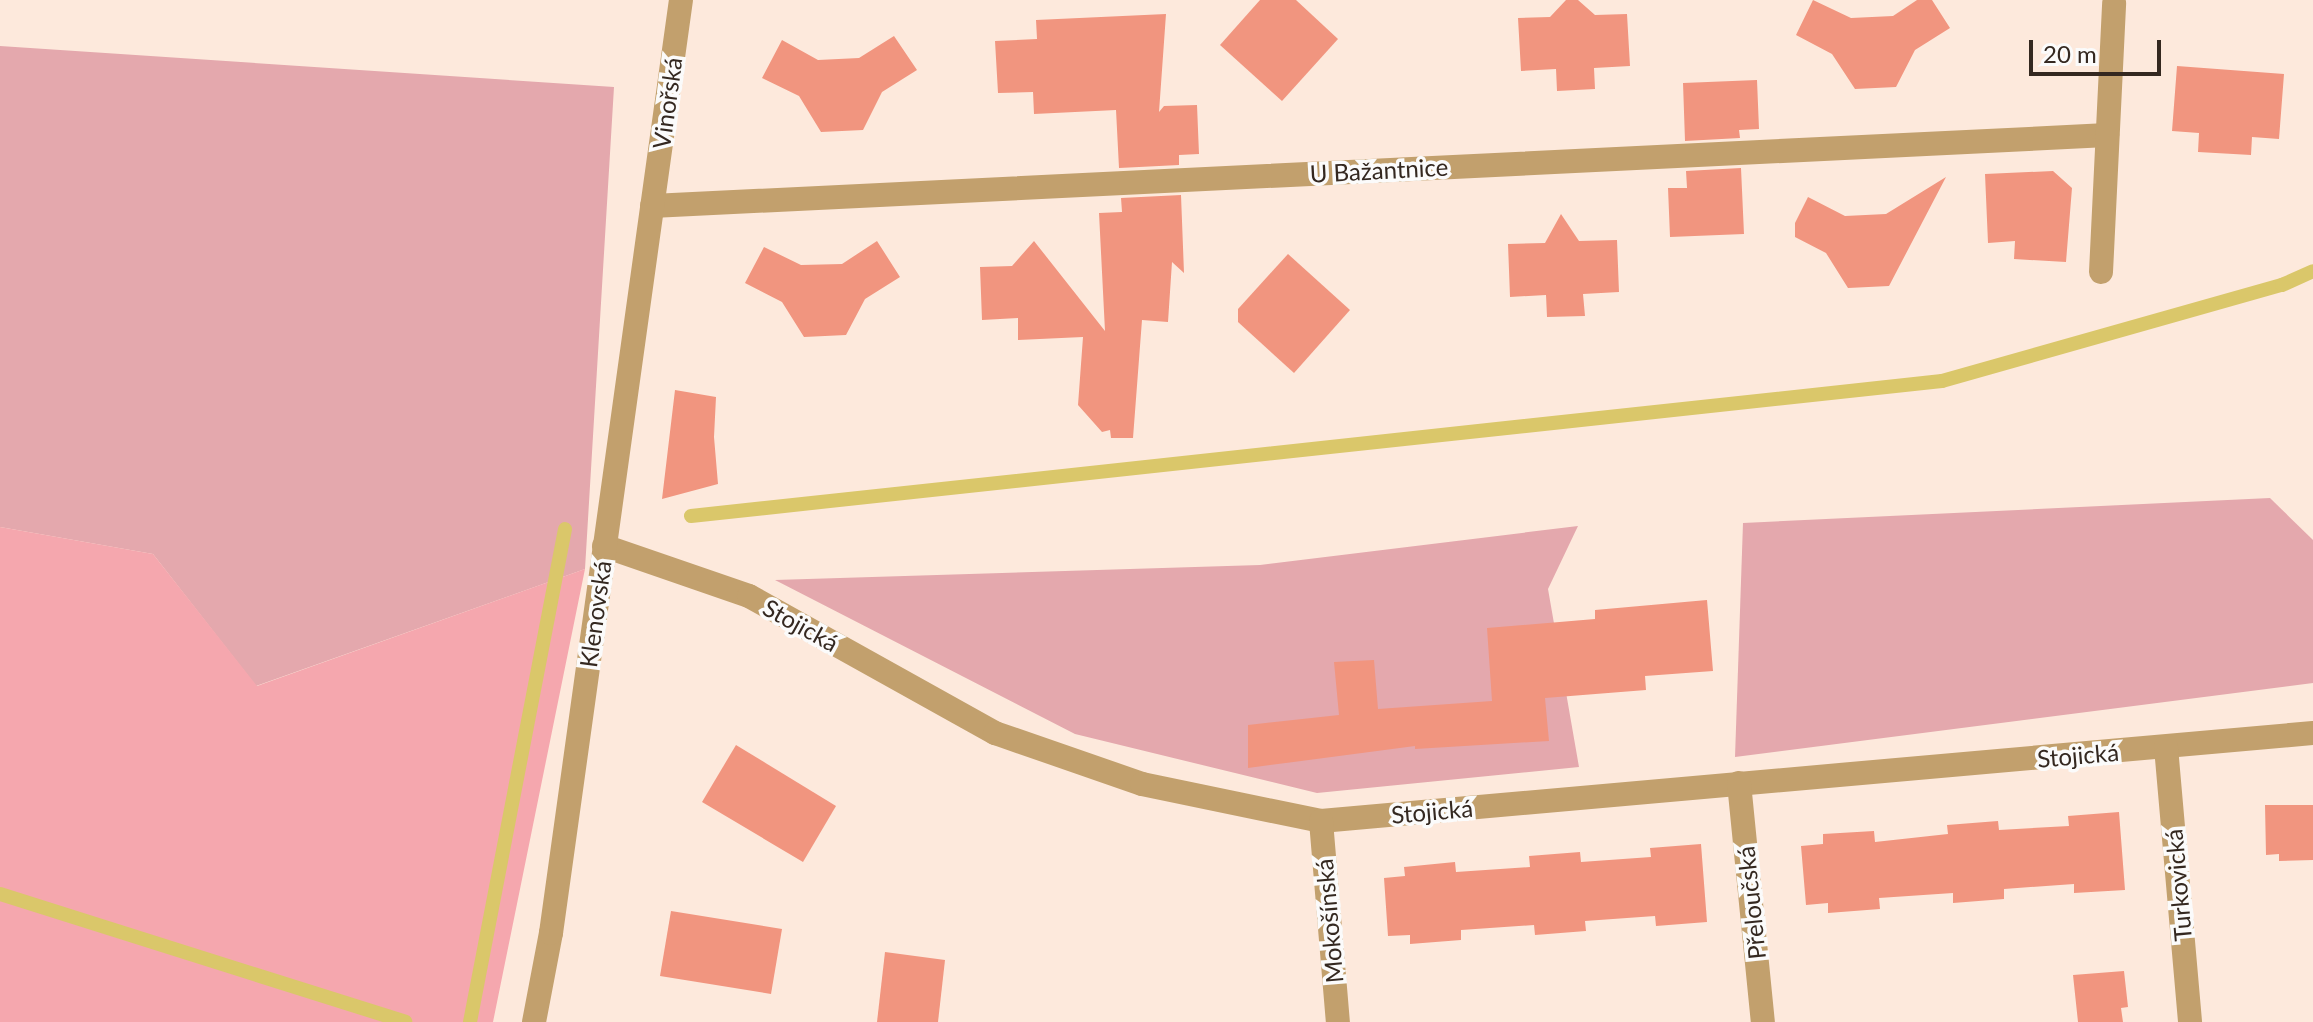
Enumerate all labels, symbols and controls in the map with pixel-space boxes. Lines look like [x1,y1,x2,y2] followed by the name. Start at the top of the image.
[2033,24,2165,74] scale bar
[2043,39,2097,68] text: 20 m
[646,55,688,151] street label: Vinořská
[1309,152,1449,188] street label: U Bažantnice
[573,559,617,669] street label: Klenovská
[758,593,844,657] street label: Stojická
[2036,737,2120,773] street label: Stojická
[1390,793,1474,829] street label: Stojická
[2159,828,2197,942] street label: Turkovická
[1731,845,1771,961] street label: Přeloučská
[1309,858,1349,984] street label: Mokošínská

